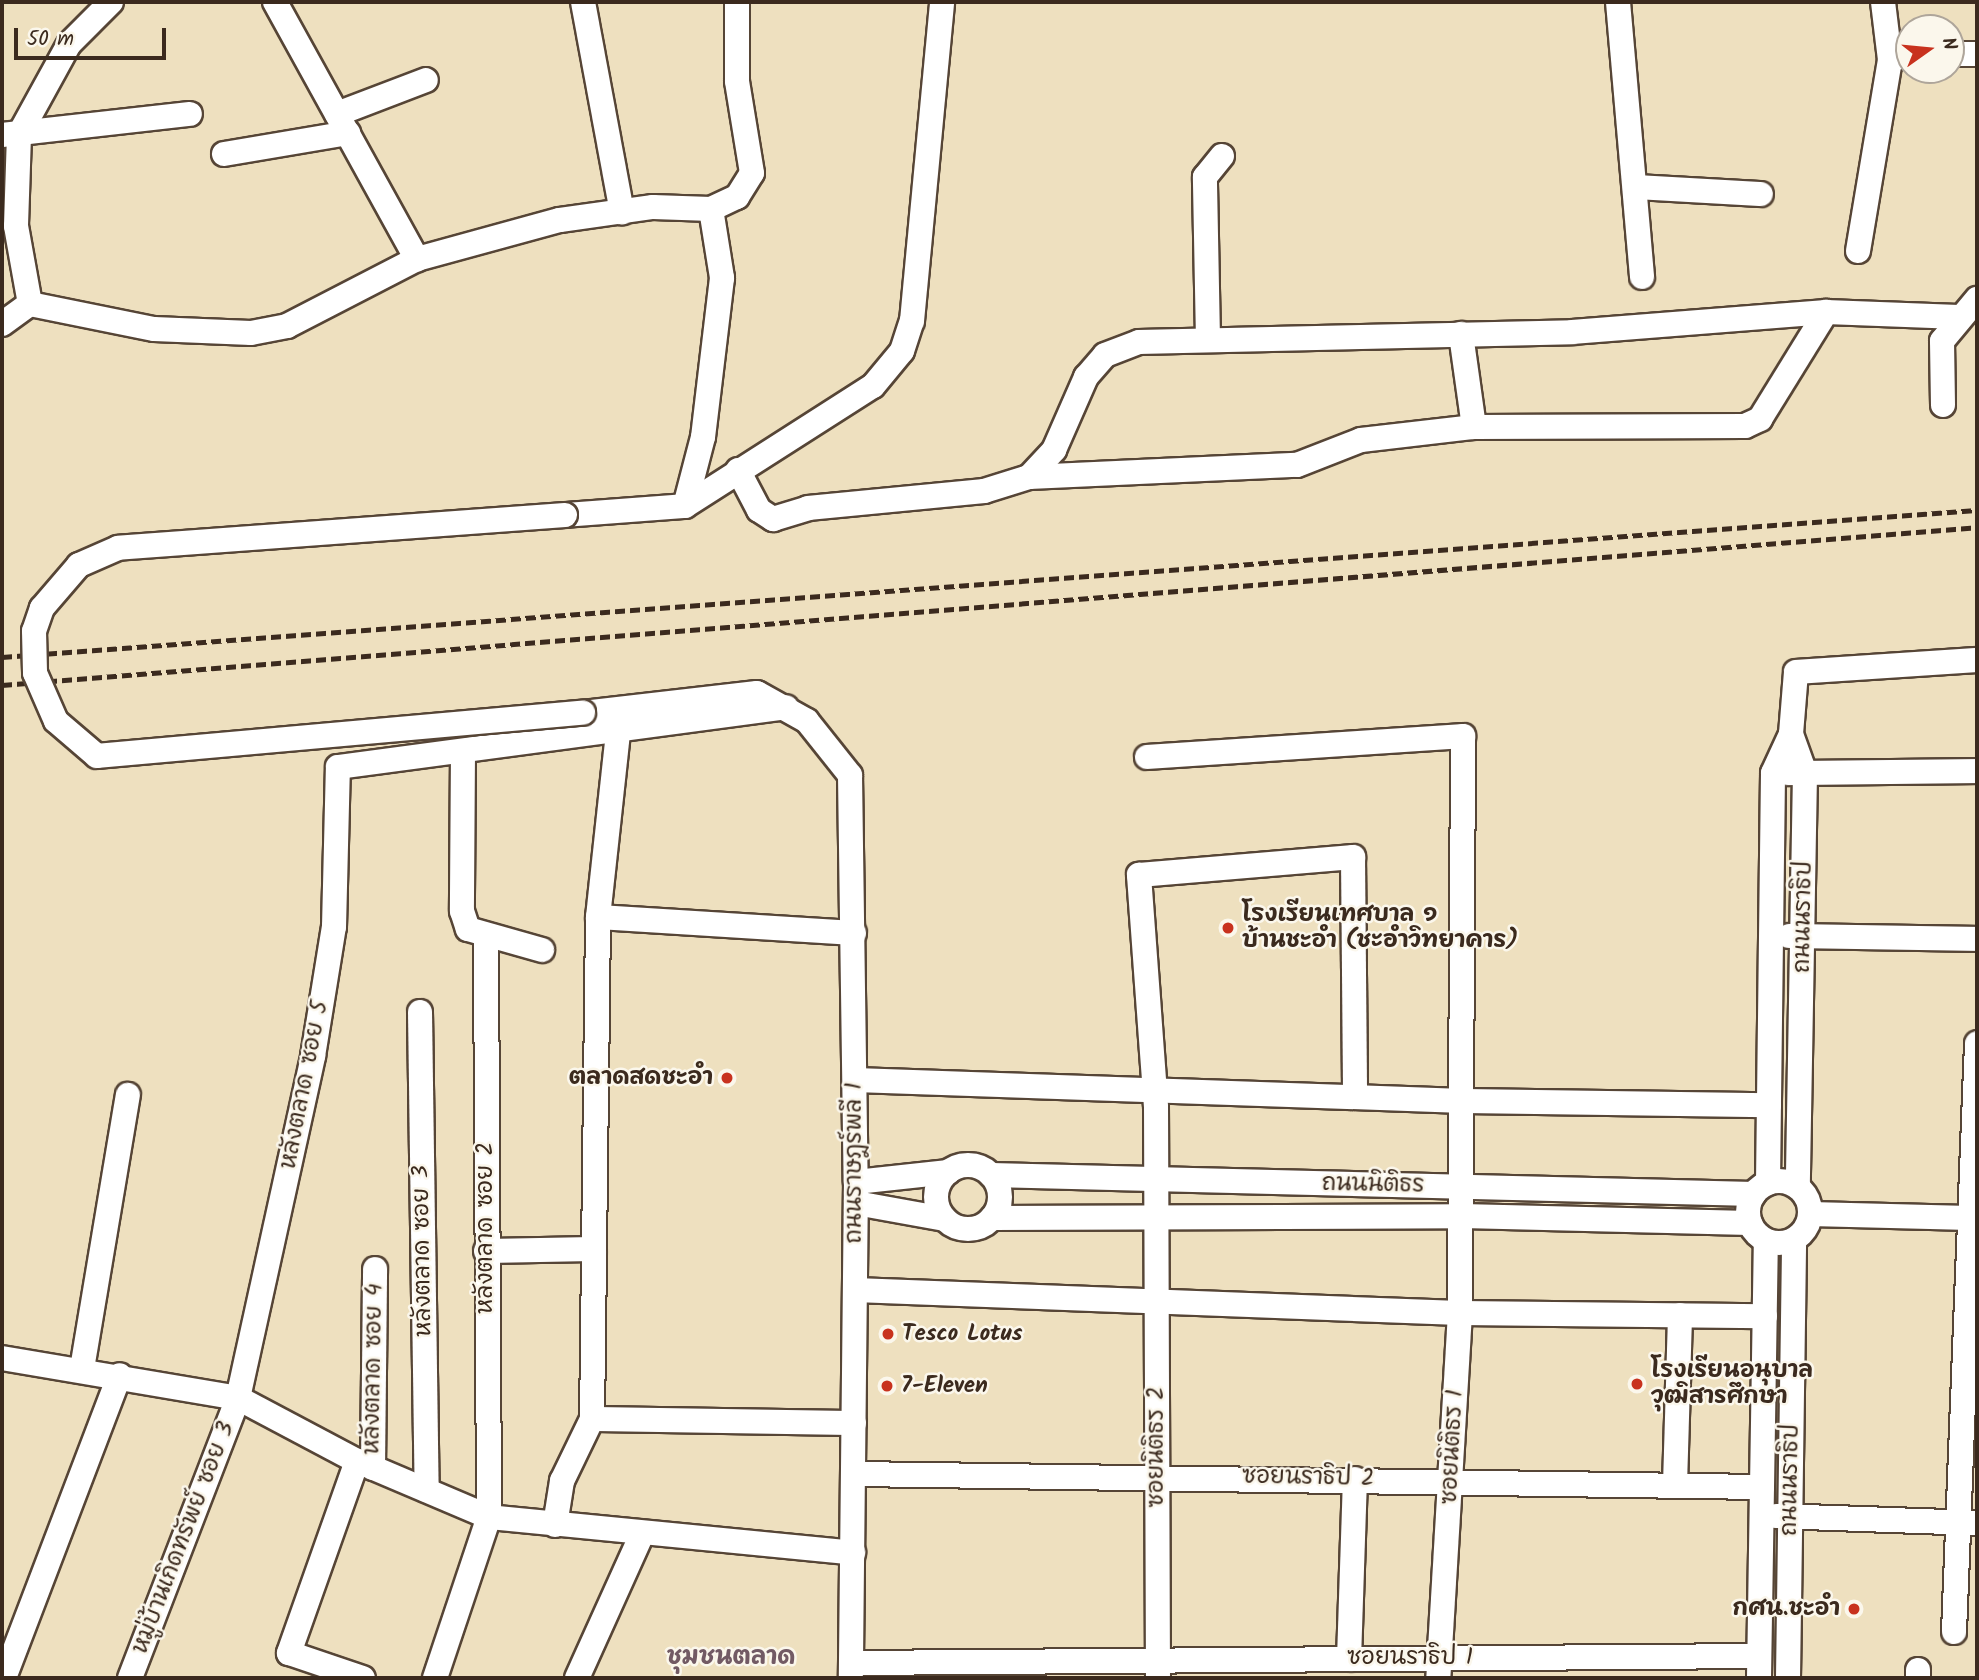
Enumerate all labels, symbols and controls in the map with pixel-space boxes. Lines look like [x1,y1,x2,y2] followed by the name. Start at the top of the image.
[18,14,170,58] scale bar
[1895,14,1965,84] north arrow
[27,23,74,56] text: 50 m
[1932,34,1964,54] text: N
[1789,861,1819,973] street label: ถนนนราธิป
[1242,901,1518,955] place label: โรงเรียนเทศบาล ๑ บ้านชะอำ (ชะอำวิทยาคาร)
[1220,920,1236,936] marker: โรงเรียนเทศบาล ๑ บ้านชะอำ (ชะอำวิทยาคาร)
[275,999,335,1171] street label: หลังตลาด ซอย 5
[569,1064,713,1092] place label: ตลาดสดชะอำ
[719,1070,735,1086] marker: ตลาดสดชะอำ
[841,1082,869,1244] street label: ถนนราษฎร์พลี 1
[472,1142,500,1314] street label: หลังตลาด ซอย 2
[408,1165,438,1337] street label: หลังตลาด ซอย 3
[1321,1170,1425,1200] street label: ถนนนิติธร
[359,1283,389,1455] street label: หลังตลาด ซอย 4
[902,1320,1022,1348] place label: Tesco Lotus
[880,1326,896,1342] marker: Tesco Lotus
[1651,1357,1813,1411] place label: โรงเรียนอนุบาล วุฒิสารศึกษา
[901,1372,988,1400] place label: 7-Eleven
[1629,1376,1645,1392] marker: โรงเรียนอนุบาล วุฒิสารศึกษา
[879,1378,895,1394] marker: 7-Eleven
[1143,1386,1171,1508] street label: ซอยนิติธร 2
[1436,1389,1470,1505] street label: ซอยนิติธร 1
[127,1418,241,1658] street label: หมู่บ้านเกิดทรัพย์ ซอย 3
[1776,1424,1806,1536] street label: ถนนนราธิป
[1242,1463,1374,1493] street label: ซอยนราธิป 2
[1733,1595,1840,1623] place label: กศน.ชะอำ
[1846,1601,1862,1617] marker: กศน.ชะอำ
[667,1644,795,1672] district label: ชุมชนตลาด
[1347,1644,1473,1672] street label: ซอยนราธิป 1

